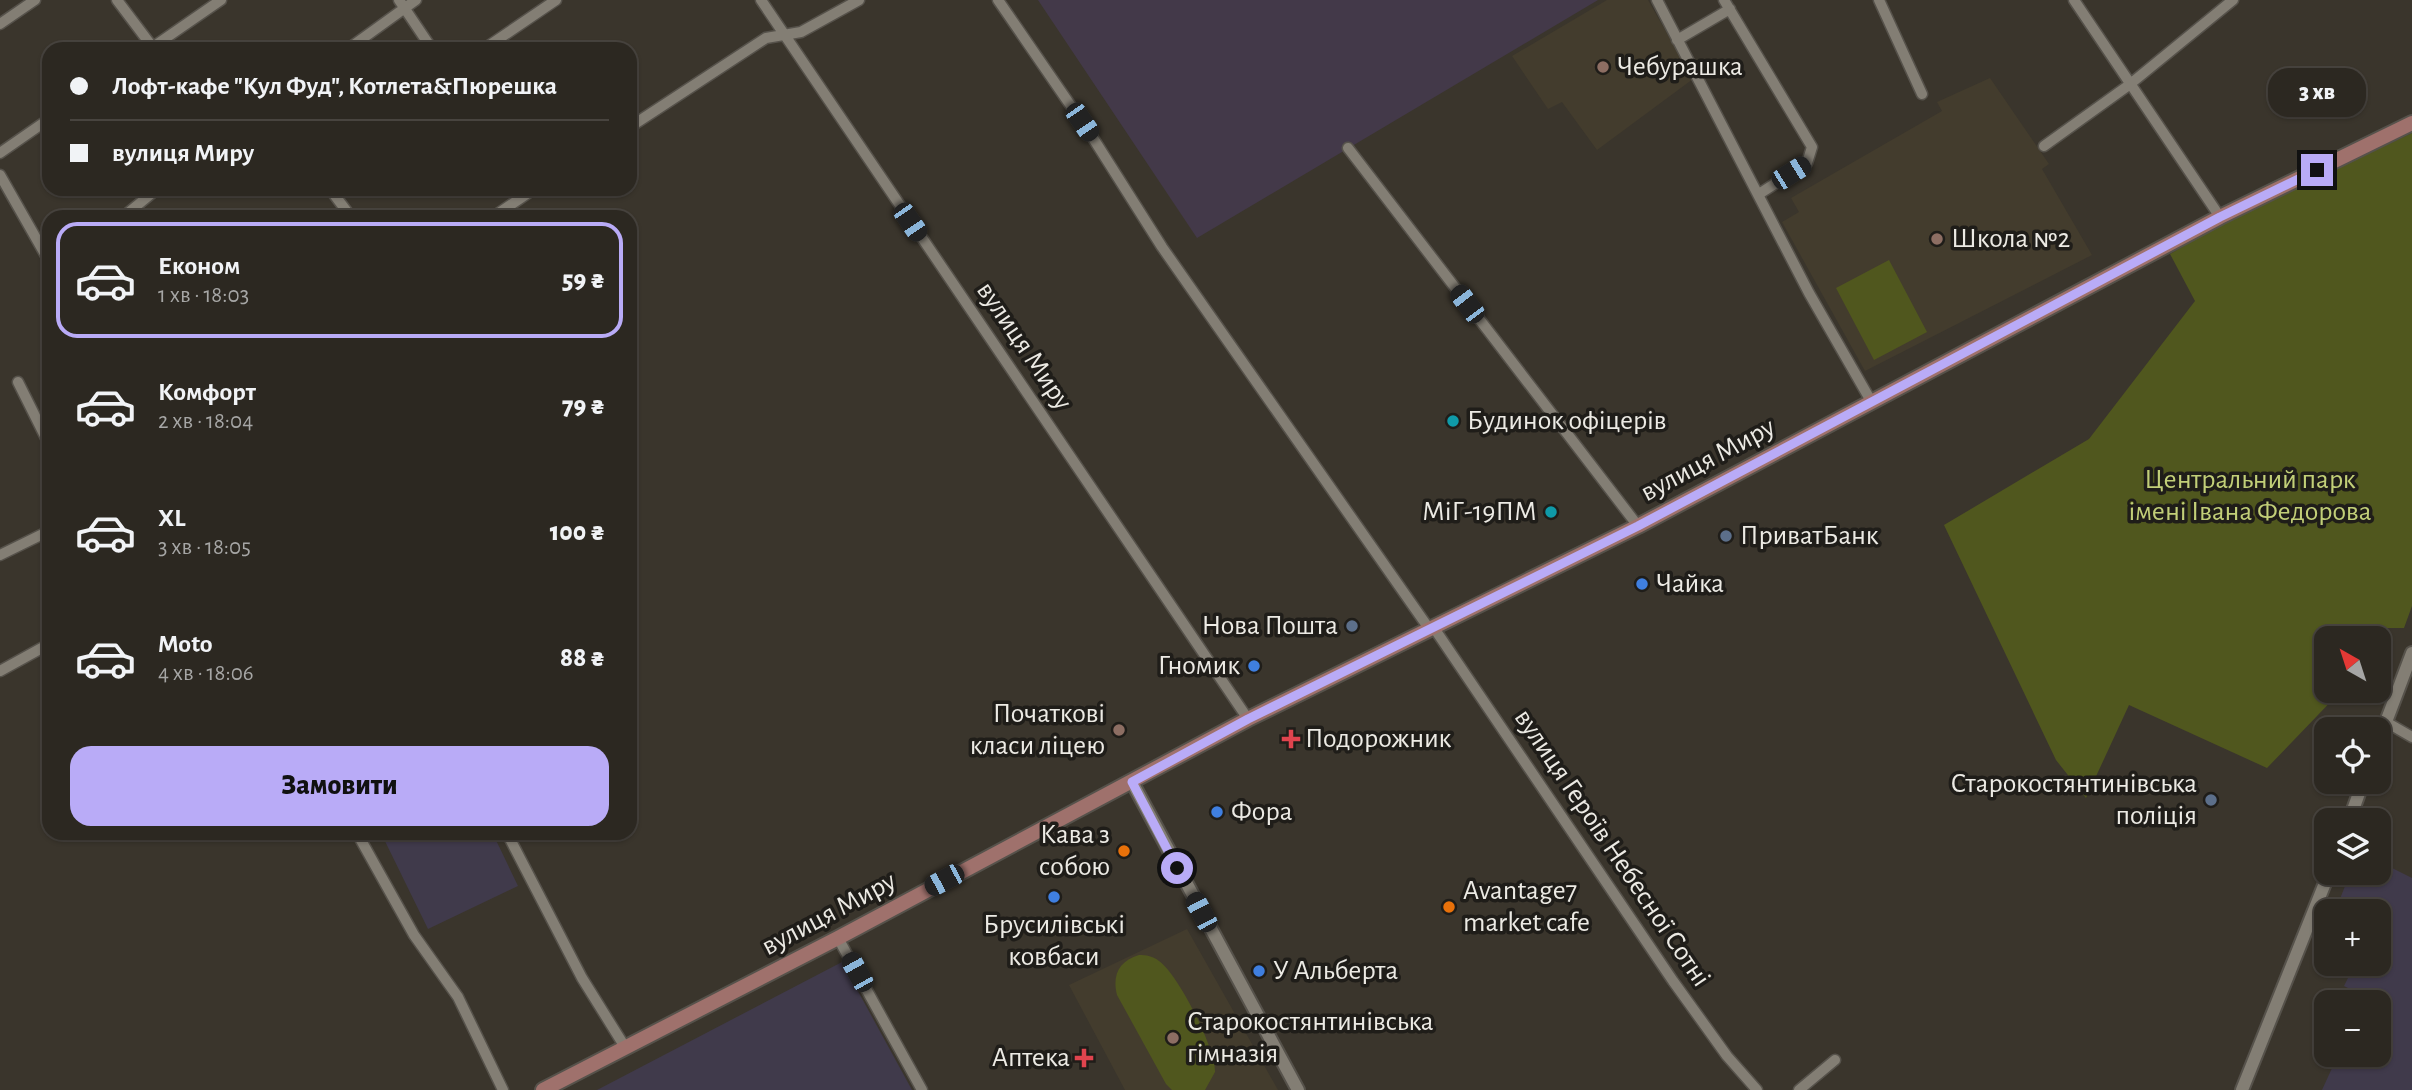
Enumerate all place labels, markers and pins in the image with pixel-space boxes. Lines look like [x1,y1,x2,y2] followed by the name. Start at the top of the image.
[1617,53,1743,81] place label: Чебурашка
[1595,59,1611,75] marker: Чебурашка
[1951,225,2070,253] place label: Школа №2
[1929,231,1945,247] marker: Школа №2
[1467,407,1667,435] place label: Будинок офіцерів
[1445,413,1461,429] marker: Будинок офіцерів
[1422,498,1537,526] place label: МіГ-19ПМ
[1543,504,1559,520] marker: МіГ-19ПМ
[1740,522,1879,550] place label: ПриватБанк
[1718,528,1734,544] marker: ПриватБанк
[1656,570,1724,598] place label: Чайка
[1634,576,1650,592] marker: Чайка
[1201,612,1338,640] place label: Нова Пошта
[1344,618,1360,634] marker: Нова Пошта
[1158,652,1240,680] place label: Гномик
[1246,658,1262,674] marker: Гномик
[970,700,1105,760] place label: Початкові класи ліцею
[1111,722,1127,738] marker: Початкові класи ліцею
[1305,725,1452,753] place label: Подорожник
[1283,731,1299,747] marker: Подорожник
[1950,770,2197,830] place label: Старокостянтинівська поліція
[2203,792,2219,808] marker: Старокостянтинівська поліція
[1231,798,1293,826] place label: Фора
[1209,804,1225,820] marker: Фора
[1039,821,1110,881] place label: Кава з собою
[1116,843,1132,859] marker: Кава з собою
[1463,877,1590,937] place label: Avantage7 market cafe
[1046,889,1062,905] marker: Брусилівські ковбаси
[1441,899,1457,915] marker: Avantage7 market cafe
[983,911,1125,971] place label: Брусилівські ковбаси
[1273,957,1398,985] place label: У Альберта
[1251,963,1267,979] marker: У Альберта
[1187,1008,1434,1068] place label: Старокостянтинівська гімназія
[1165,1030,1181,1046] marker: Старокостянтинівська гімназія
[992,1044,1070,1072] place label: Аптека
[1076,1050,1092,1066] marker: Аптека

